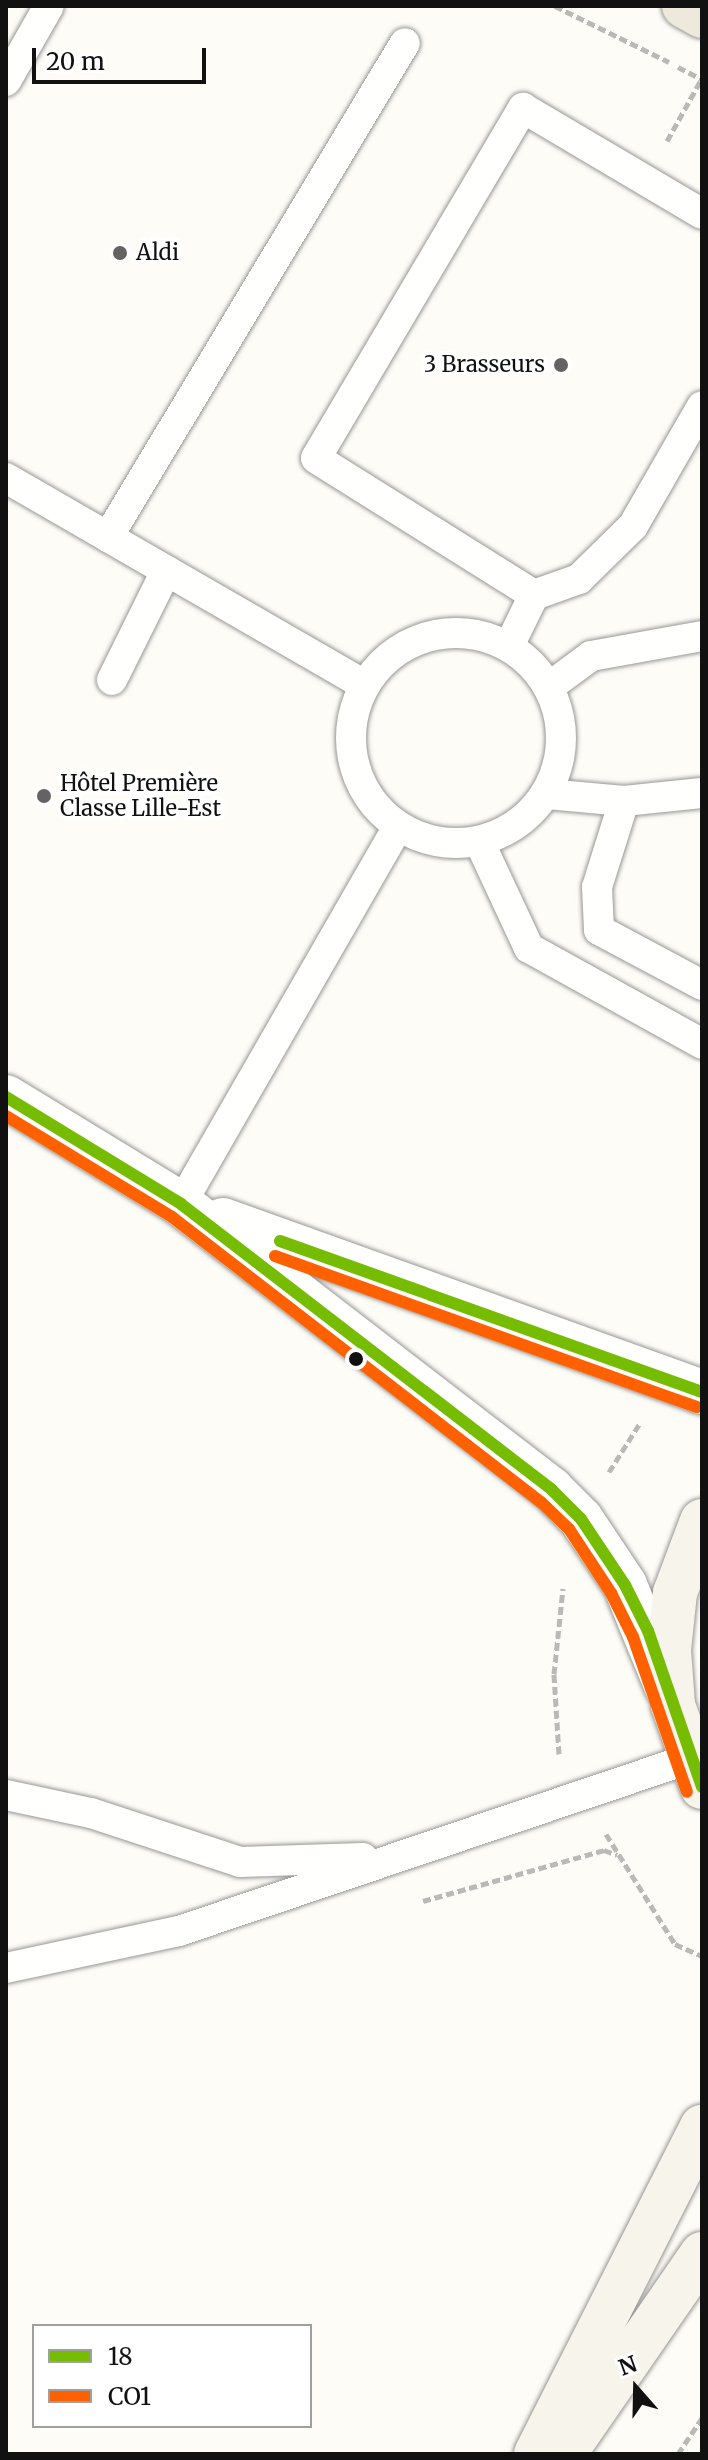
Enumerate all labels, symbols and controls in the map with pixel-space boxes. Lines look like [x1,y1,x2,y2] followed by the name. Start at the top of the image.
[36,32,210,82] scale bar
[46,46,105,77] text: 20 m
[136,240,179,266] place label: Aldi
[111,244,129,262] marker: Aldi
[424,352,545,378] place label: 3 Brasseurs
[552,356,570,374] marker: 3 Brasseurs
[60,770,221,822] place label: Hôtel Première Classe Lille-Est
[35,787,53,805] marker: Hôtel Première Classe Lille-Est
[348,1351,364,1367] unlabelled marker
[32,2324,312,2428] legend
[108,2341,132,2372] text: 18
[596,2348,676,2428] north arrow
[615,2349,641,2382] text: N
[108,2381,151,2412] text: CO1

